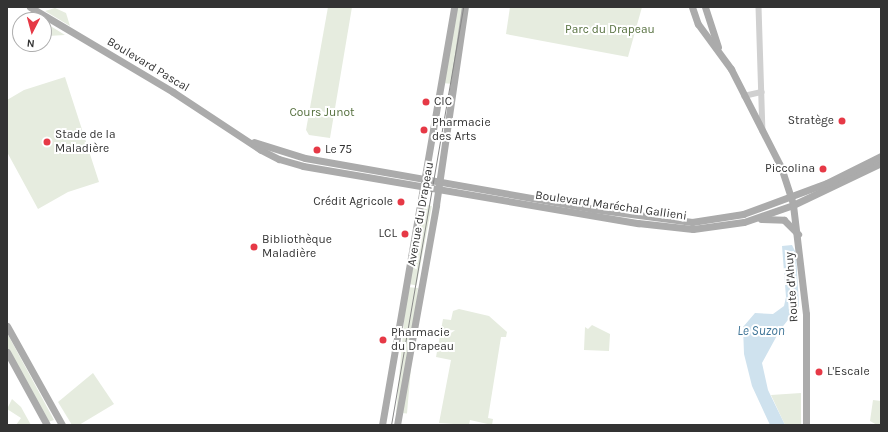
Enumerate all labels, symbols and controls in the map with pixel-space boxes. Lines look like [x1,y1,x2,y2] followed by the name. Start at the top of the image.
[12,12,52,52] north arrow
[565,23,655,37] park label: Parc du Drapeau
[104,35,192,95] street label: Boulevard Pascal
[26,37,35,50] text: N
[434,95,452,109] place label: CIC
[421,97,431,107] marker: CIC
[289,106,355,120] park label: Cours Junot
[788,114,834,128] place label: Stratège
[432,116,491,144] place label: Pharmacie des Arts
[837,116,847,126] marker: Stratège
[419,125,429,135] marker: Pharmacie des Arts
[55,128,116,156] place label: Stade de la Maladière
[42,137,52,147] marker: Stade de la Maladière
[325,143,352,157] place label: Le 75
[312,145,322,155] marker: Le 75
[405,161,437,267] street label: Avenue du Drapeau
[765,162,815,176] place label: Piccolina
[818,164,828,174] marker: Piccolina
[534,188,688,224] street label: Boulevard Maréchal Gallieni
[313,195,393,209] place label: Crédit Agricole
[396,197,406,207] marker: Crédit Agricole
[378,227,397,241] place label: LCL
[400,229,410,239] marker: LCL
[262,233,332,261] place label: Bibliothèque Maladière
[249,242,259,252] marker: Bibliothèque Maladière
[782,251,802,323] street label: Route d'Ahuy
[737,323,785,339] water label: Le Suzon
[391,326,454,354] place label: Pharmacie du Drapeau
[378,335,388,345] marker: Pharmacie du Drapeau
[827,365,870,379] place label: L'Escale
[814,367,824,377] marker: L'Escale

